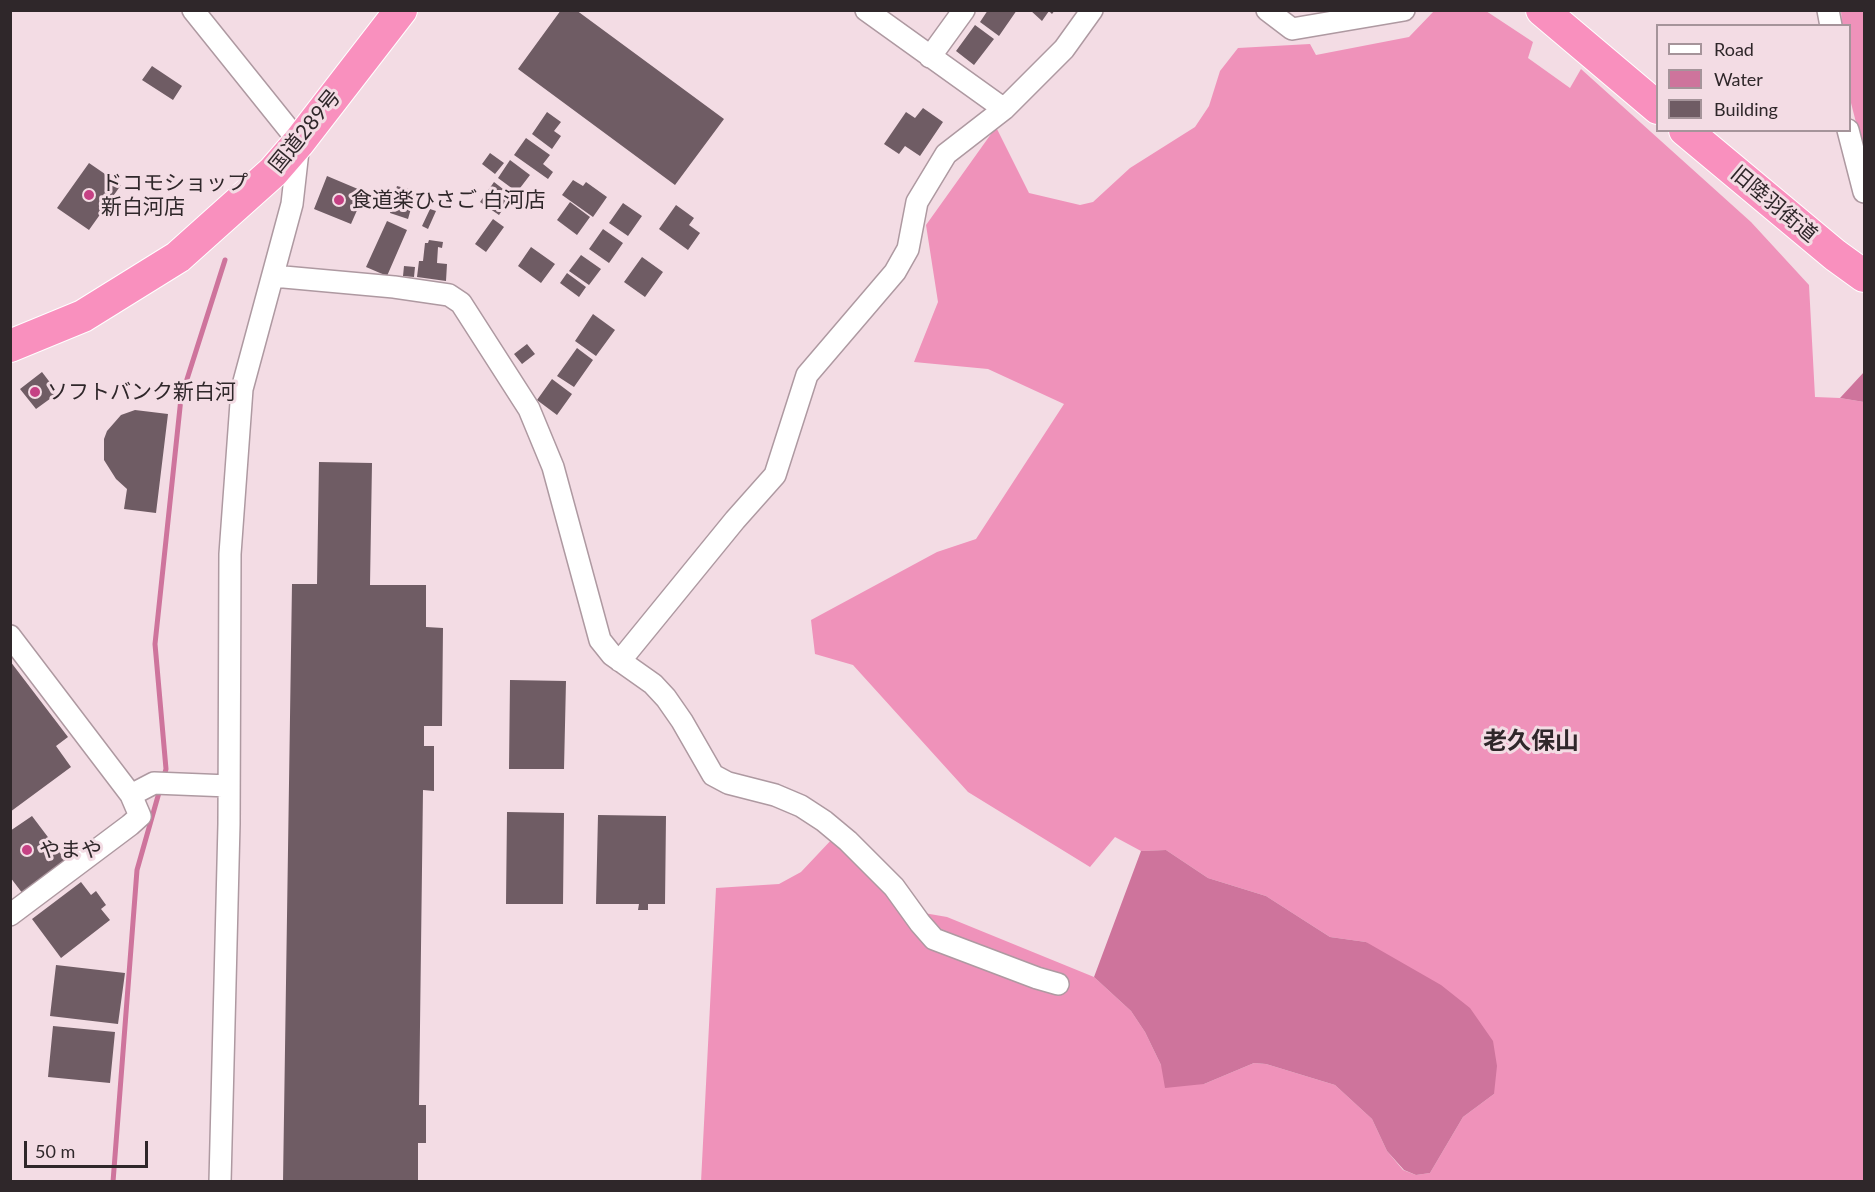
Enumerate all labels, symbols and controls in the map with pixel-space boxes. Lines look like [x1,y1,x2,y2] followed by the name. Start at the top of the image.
[1656,24,1851,132] legend
[1714,38,1754,60] text: Road
[1714,68,1763,90] text: Water
[264,84,346,178] street label: 国道289号
[1714,98,1778,120] text: Building
[1726,161,1822,247] street label: 旧陸羽街道
[101,170,248,220] place label: ドコモショップ 新白河店
[351,187,545,213] place label: 食道楽ひさご 白河店
[82,188,96,202] marker: ドコモショップ 新白河店
[332,193,346,207] marker: 食道楽ひさご 白河店
[47,379,236,405] place label: ソフトバンク新白河
[28,385,42,399] marker: ソフトバンク新白河
[1483,727,1579,755] district label: 老久保山
[39,837,102,863] place label: やまや
[20,843,34,857] marker: やまや
[27,1129,152,1167] scale bar
[35,1140,75,1162] text: 50 m

